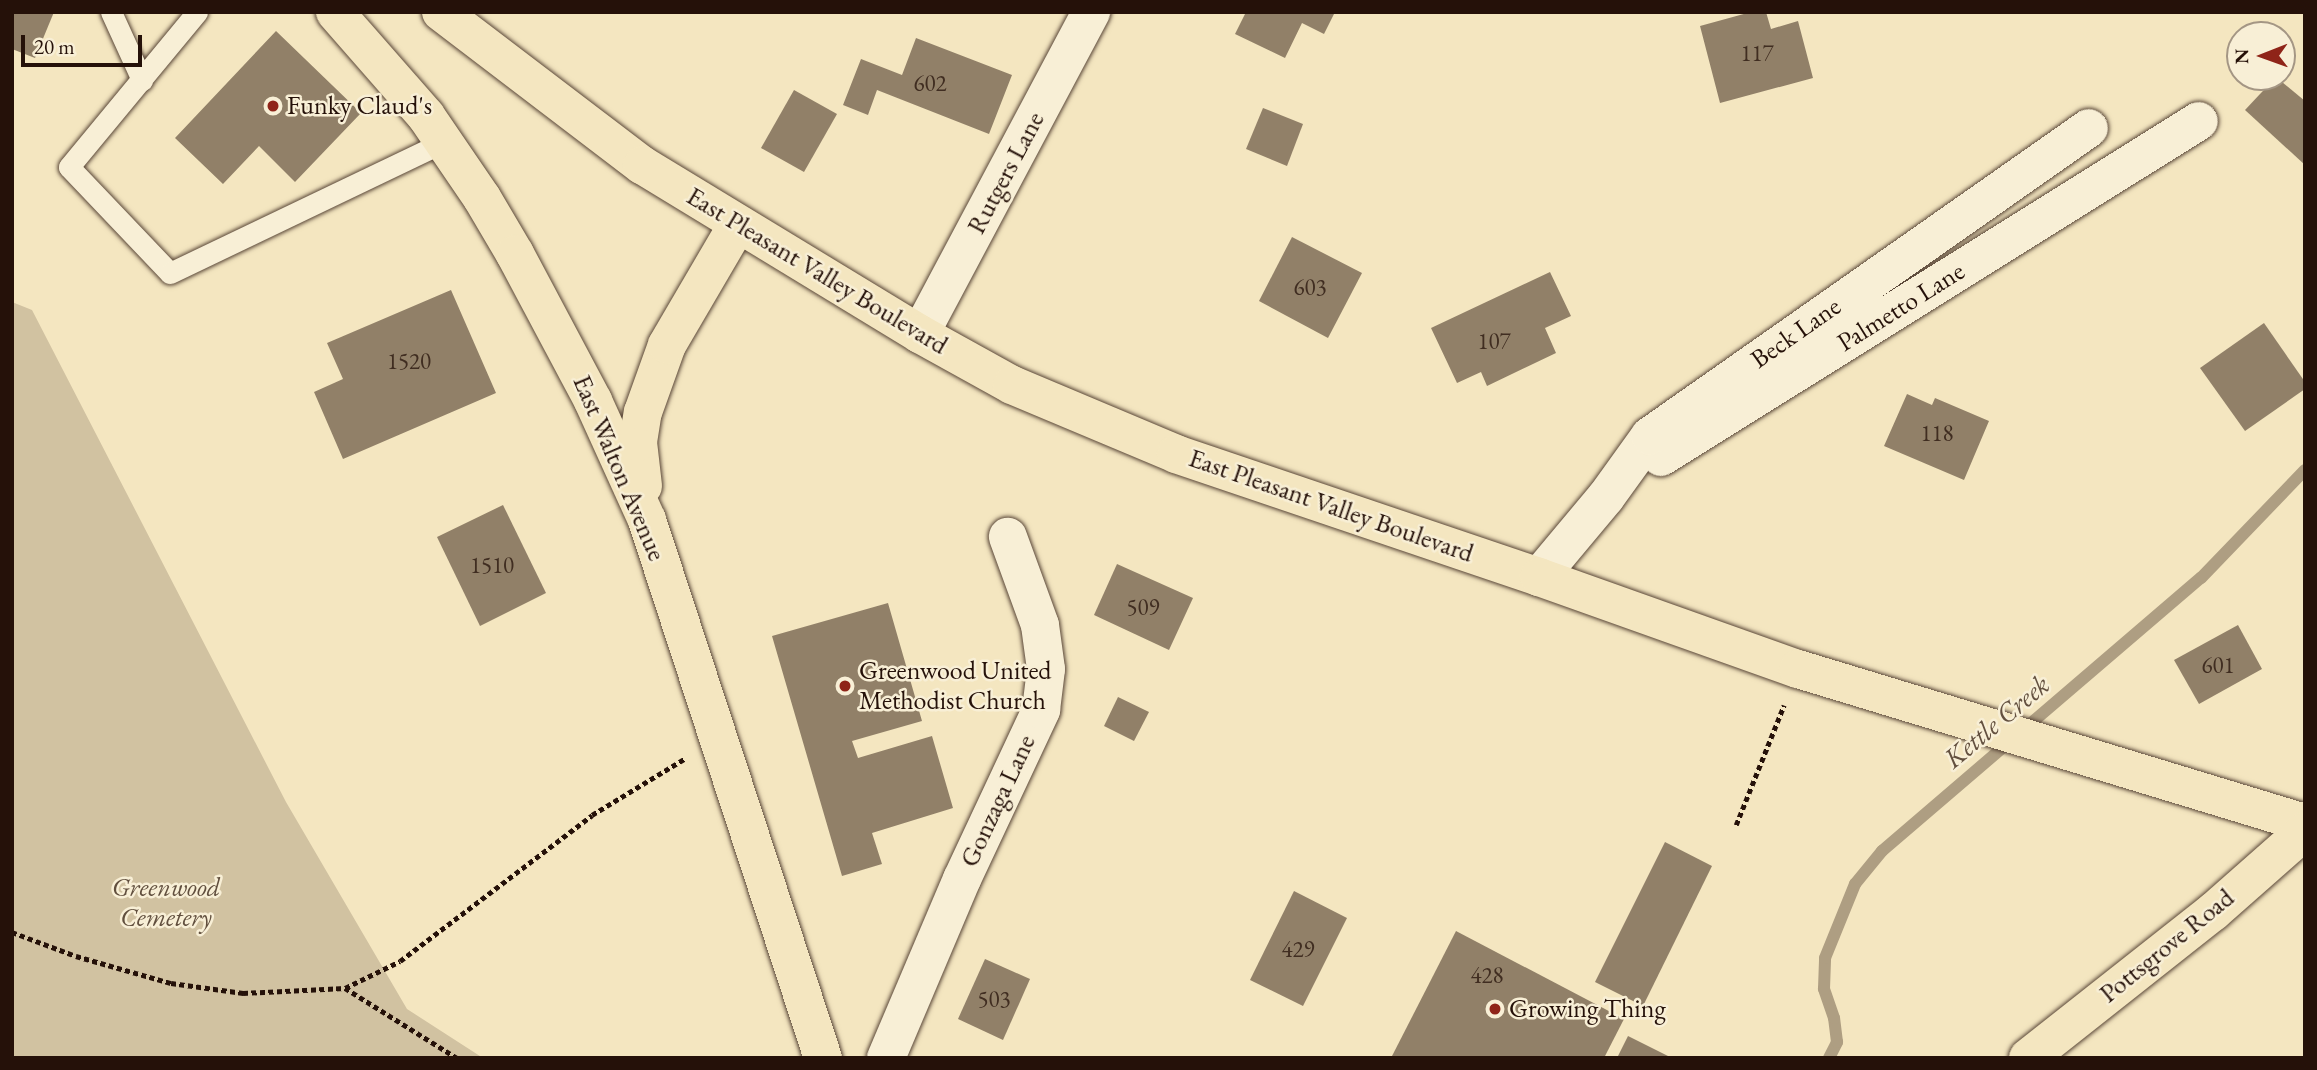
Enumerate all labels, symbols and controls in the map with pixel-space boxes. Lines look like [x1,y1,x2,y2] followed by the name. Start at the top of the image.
[24,21,145,65] scale bar
[2226,21,2296,91] north arrow
[34,33,75,60] text: 20 m
[1740,39,1774,67] house number: 117
[2229,48,2254,64] text: N
[913,69,947,97] house number: 602
[287,90,432,122] place label: Funky Claud's
[265,98,281,114] marker: Funky Claud's
[961,107,1051,239] street label: Rutgers Lane
[681,181,953,361] street label: East Pleasant Valley Boulevard
[1832,256,1970,358] street label: Palmetto Lane
[1293,273,1327,301] house number: 603
[1745,291,1847,375] street label: Beck Lane
[1477,327,1511,355] house number: 107
[387,347,431,375] house number: 1520
[566,371,672,565] street label: East Walton Avenue
[1920,419,1954,447] house number: 118
[1185,443,1477,569] street label: East Pleasant Valley Boulevard
[470,551,514,579] house number: 1510
[1126,593,1160,621] house number: 509
[2201,651,2235,679] house number: 601
[859,655,1051,716] place label: Greenwood United Methodist Church
[1936,667,2056,775] water label: Kettle Creek
[837,678,853,694] marker: Greenwood United Methodist Church
[954,730,1042,872] street label: Gonzaga Lane
[112,872,220,934] park label: Greenwood Cemetery
[2094,882,2240,1010] street label: Pottsgrove Road
[1281,935,1315,963] house number: 429
[1470,961,1504,989] house number: 428
[977,985,1011,1013] house number: 503
[1509,993,1666,1025] place label: Growing Thing
[1487,1001,1503,1017] marker: Growing Thing

